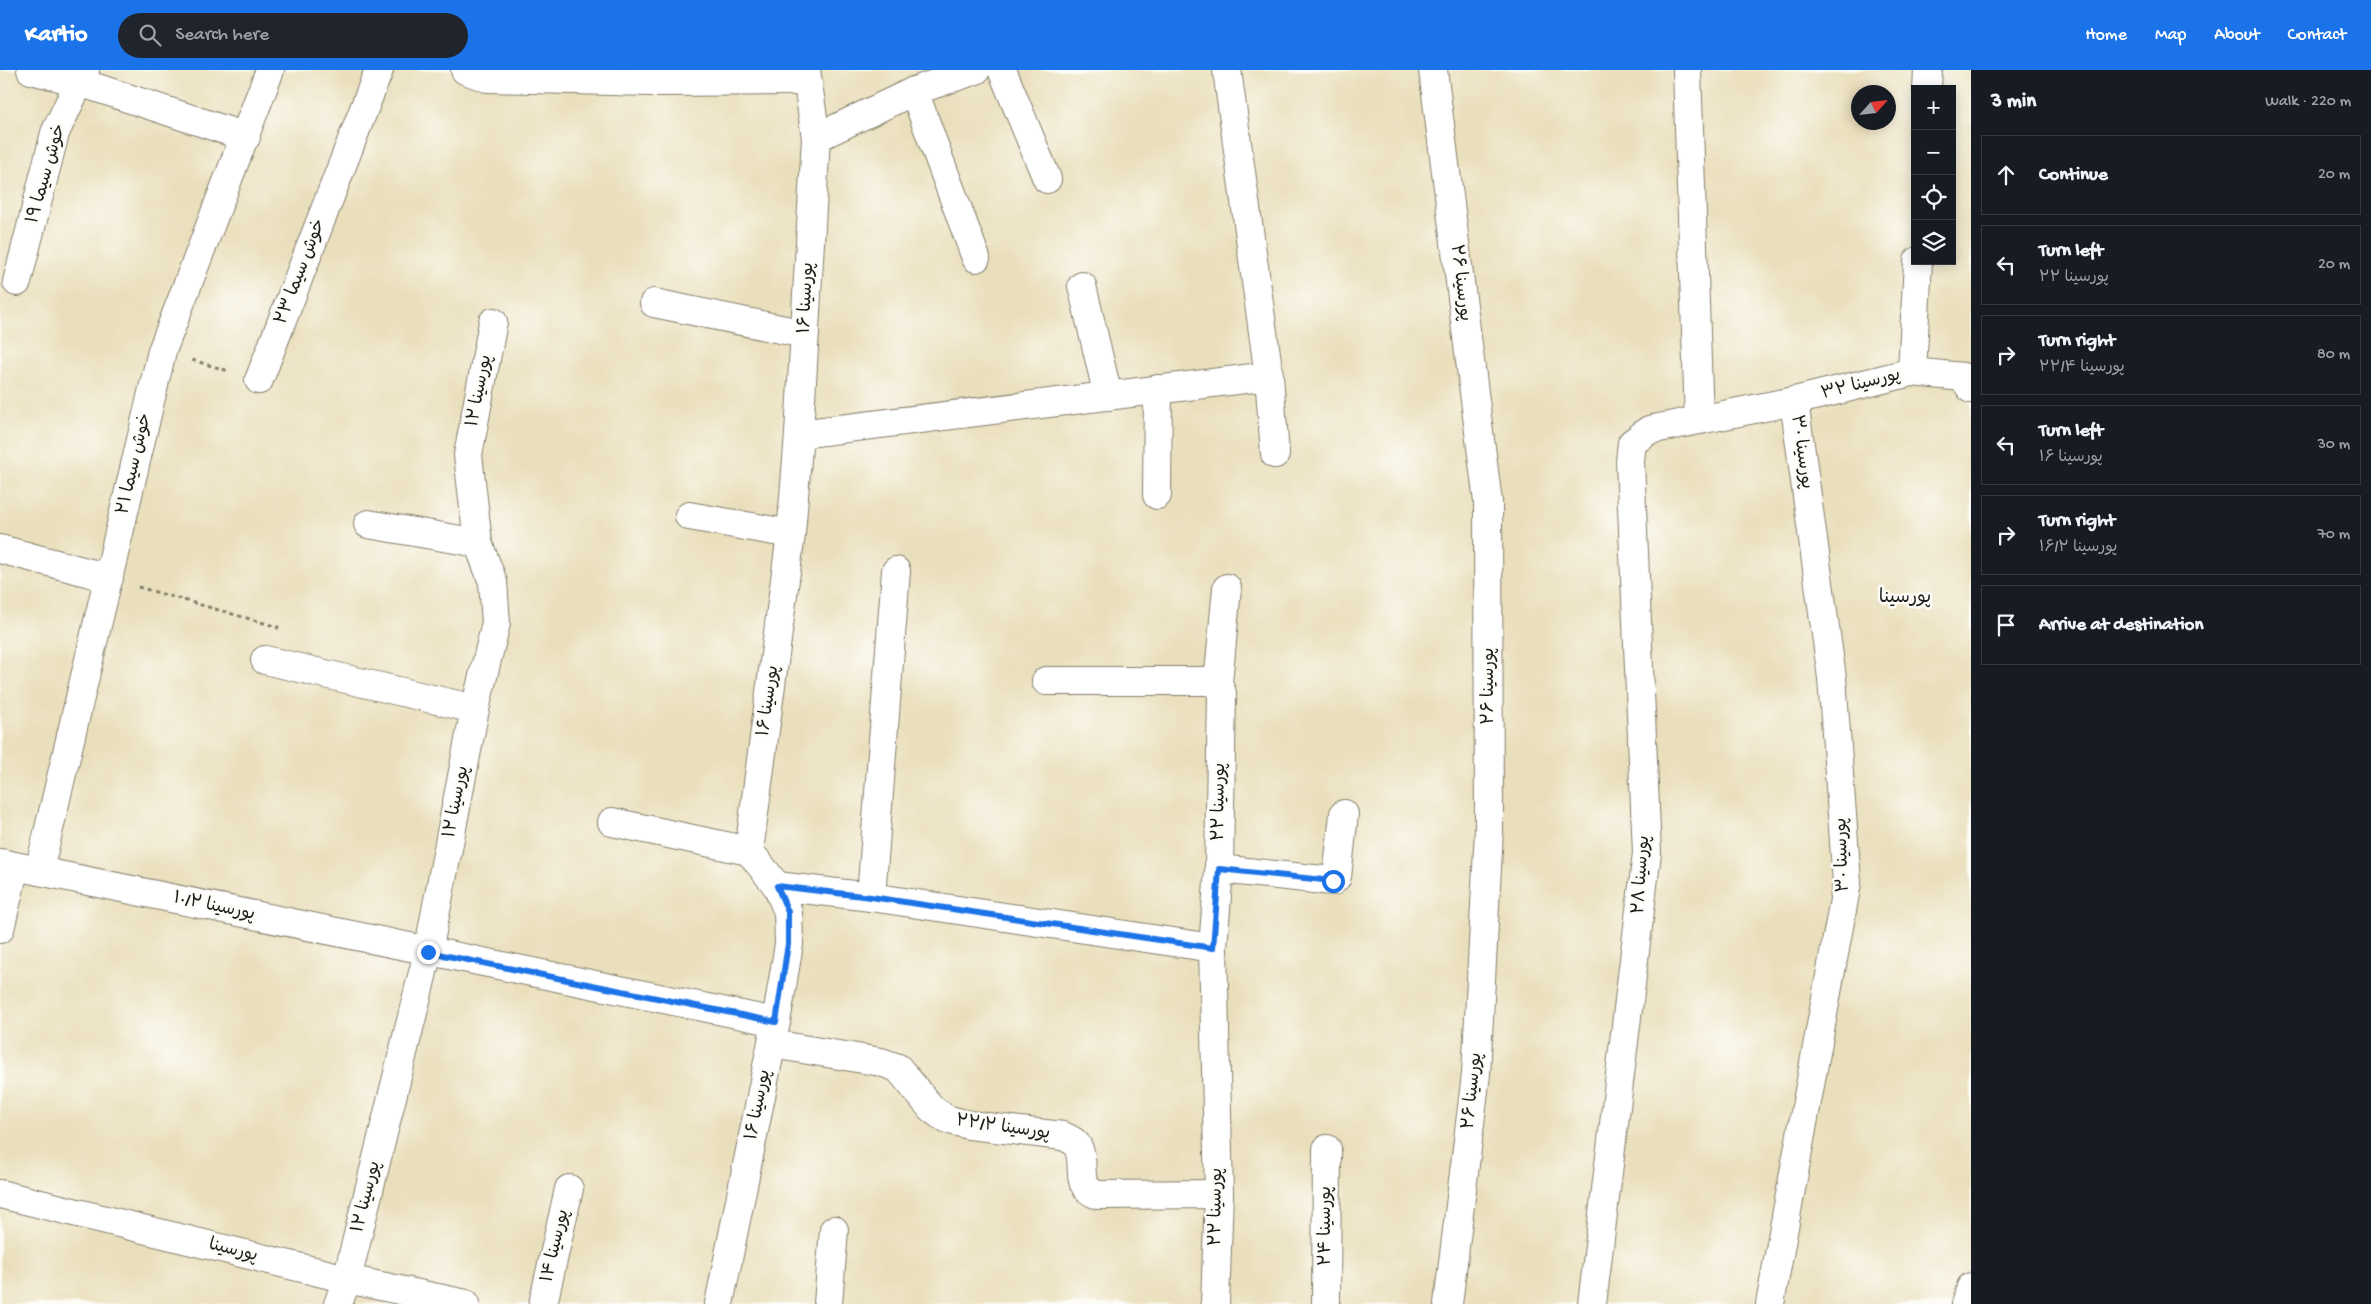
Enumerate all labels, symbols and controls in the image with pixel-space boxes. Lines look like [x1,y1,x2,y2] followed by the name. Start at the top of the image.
[118,13,468,58] search box
[25,21,88,50] text: Kartio
[136,21,164,49] icon: search
[176,24,269,47] text: Search here
[2085,25,2127,46] text: Home
[2155,25,2186,46] text: Map
[2214,25,2260,46] text: About
[2288,25,2346,46] text: Contact
[1851,85,1896,130] north arrow
[1911,85,1956,265] map controls
[1911,85,1956,130] button: +
[1991,90,2036,115] text: 3 min
[2265,93,2351,112] text: Walk · 220 m
[23,122,71,226] street label: خوش سیما ۱۹
[1911,130,1956,175] button: −
[1992,161,2020,189] icon: ahead
[2039,164,2108,187] text: Continue
[2318,166,2350,185] text: 20 m
[1911,175,1956,220] button: locate
[271,216,331,328] street label: خوش سیما ۲۳
[1911,220,1956,265] button: layers
[2039,240,2103,263] text: Turn left
[1445,243,1475,323] street label: پورسینا ۲۶
[1992,251,2020,279] icon: left
[2318,256,2350,275] text: 20 m
[795,262,819,334] street label: پورسینا ۱۶
[2039,269,2109,288] text: پورسینا ۲۲
[2039,330,2115,353] text: Turn right
[1992,341,2020,369] icon: right
[2317,346,2350,365] text: 80 m
[463,353,497,429] street label: پورسینا ۱۲
[2039,359,2125,378] text: پورسینا ۲۲/۴
[1819,365,1903,405] street label: پورسینا ۳۲
[113,411,157,517] street label: خوش سیما ۲۱
[1785,414,1817,490] street label: پورسینا ۳۰
[2039,420,2103,443] text: Turn left
[1992,431,2020,459] icon: left
[2317,436,2350,455] text: 30 m
[2039,449,2103,468] text: پورسینا ۱۶
[2039,510,2115,533] text: Turn right
[1992,521,2020,549] icon: right
[2317,526,2350,545] text: 70 m
[2039,539,2117,558] text: پورسینا ۱۶/۲
[1879,587,1931,610] district label: پورسینا
[1992,611,2020,639] icon: arrive
[2039,614,2203,637] text: Arrive at destination
[1479,647,1500,725] street label: پورسینا ۲۶
[754,664,784,738] street label: پورسینا ۱۶
[1209,763,1231,841] street label: پورسینا ۲۲
[440,764,474,840] street label: پورسینا ۱۲
[1831,817,1855,893] street label: پورسینا ۳۰
[1629,835,1655,915] street label: پورسینا ۲۸
[1322,870,1345,893] route start
[171,888,257,926] street label: پورسینا ۱۰/۲
[417,941,440,964] route end
[1459,1051,1487,1131] street label: پورسینا ۲۶
[742,1068,776,1142] street label: پورسینا ۱۶
[955,1111,1051,1145] street label: پورسینا ۲۲/۲
[348,1159,386,1235] street label: پورسینا ۱۲
[1206,1168,1228,1246] street label: پورسینا ۲۲
[1316,1186,1337,1266] street label: پورسینا ۲۴
[537,1207,575,1285] street label: پورسینا ۱۴
[206,1235,260,1267] street label: پورسینا

